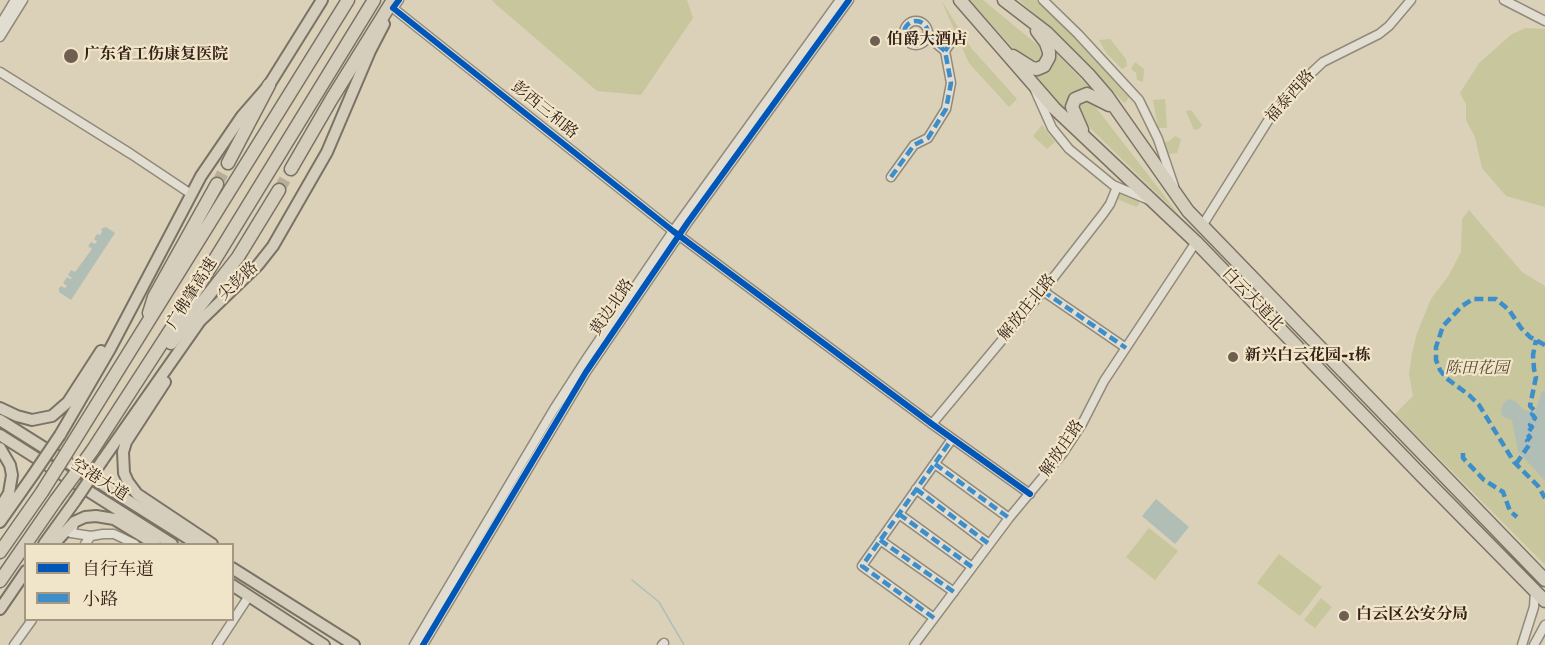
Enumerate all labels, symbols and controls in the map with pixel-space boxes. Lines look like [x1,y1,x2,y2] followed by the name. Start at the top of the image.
[887,31,967,51] place label: 伯爵大酒店
[868,34,882,48] marker: 伯爵大酒店
[84,46,228,66] place label: 广东省工伤康复医院
[62,47,80,65] marker: 广东省工伤康复医院
[1262,67,1320,127] street label: 福泰西路
[507,78,581,144] street label: 彭西三和路
[164,255,222,333] street label: 广佛肇高速
[215,259,263,305] street label: 尖彭路
[1217,265,1287,335] street label: 白云大道北
[995,271,1061,345] street label: 解放庄北路
[587,276,639,340] street label: 黄边北路
[1245,347,1370,367] place label: 新兴白云花园-1栋
[1226,350,1240,364] marker: 新兴白云花园-1栋
[1445,360,1509,380] park label: 陈田花园
[1037,417,1089,481] street label: 解放庄路
[67,456,131,506] street label: 空港大道
[24,543,234,621] legend
[82,559,154,582] text: 自行车道
[82,589,118,612] text: 小路
[1356,606,1468,626] place label: 白云区公安分局
[1337,609,1351,623] marker: 白云区公安分局

